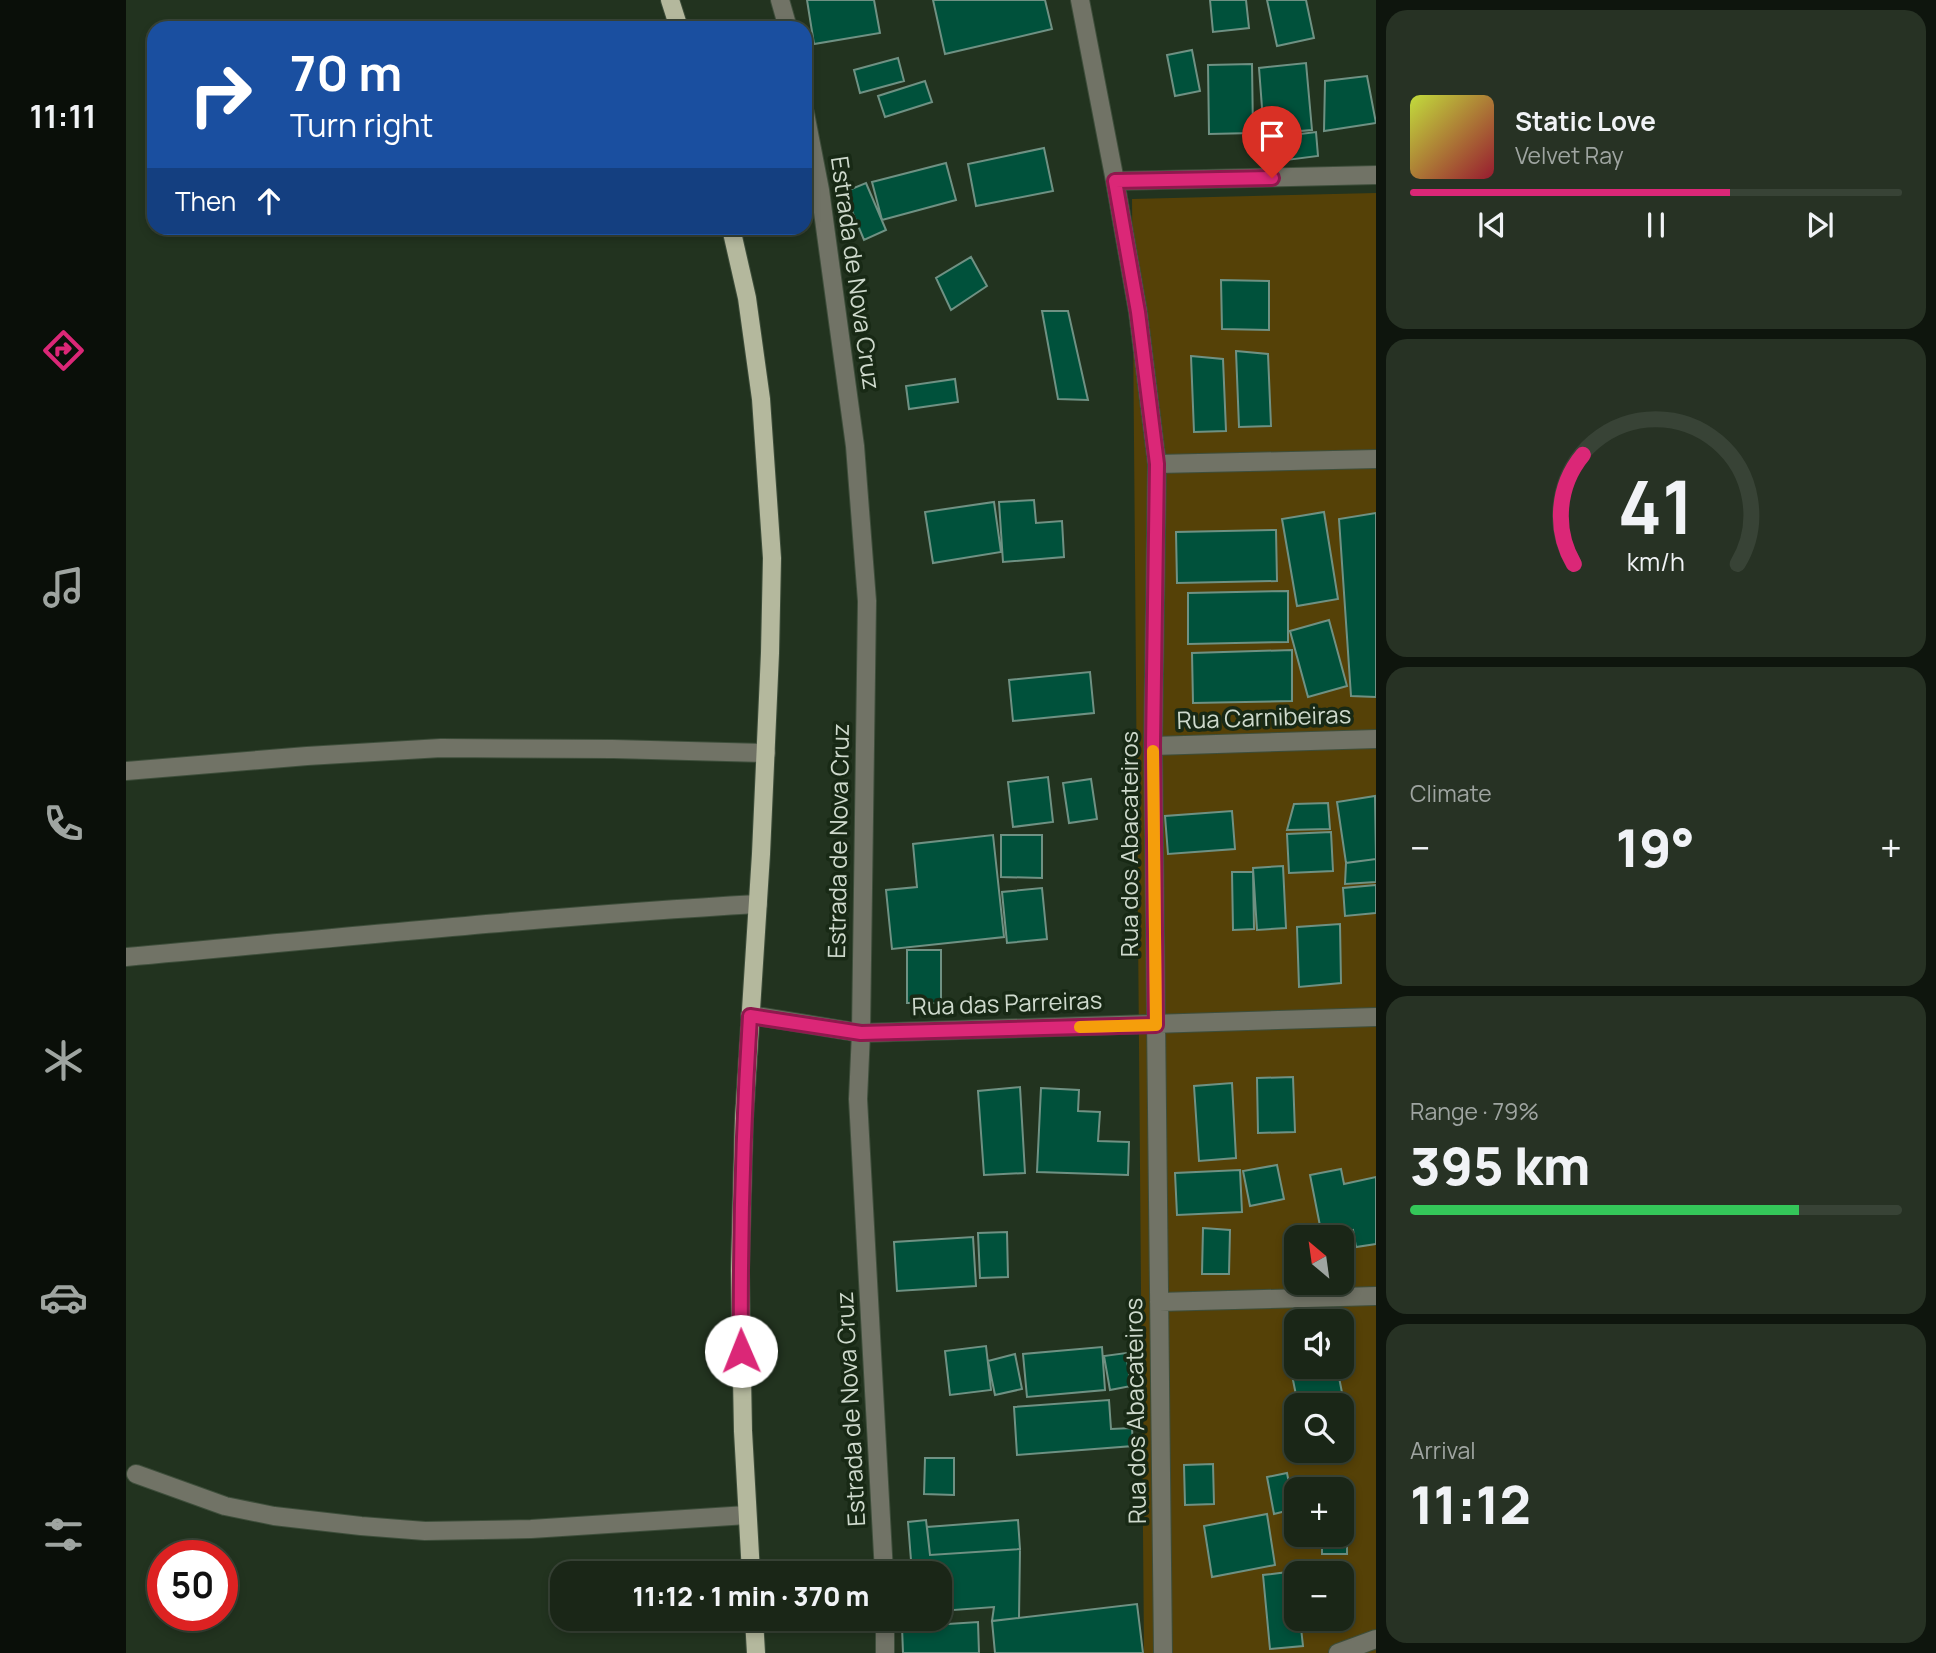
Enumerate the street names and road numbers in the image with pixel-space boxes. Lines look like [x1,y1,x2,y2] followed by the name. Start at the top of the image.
[824,154,889,392] street label: Estrada de Nova Cruz
[1176,697,1352,736] street label: Rua Carnibeiras
[819,723,856,959] street label: Estrada de Nova Cruz
[1112,731,1145,957] street label: Rua dos Abacateiros
[911,983,1103,1022] street label: Rua das Parreiras
[827,1291,872,1527] street label: Estrada de Nova Cruz
[1116,1298,1153,1524] street label: Rua dos Abacateiros

